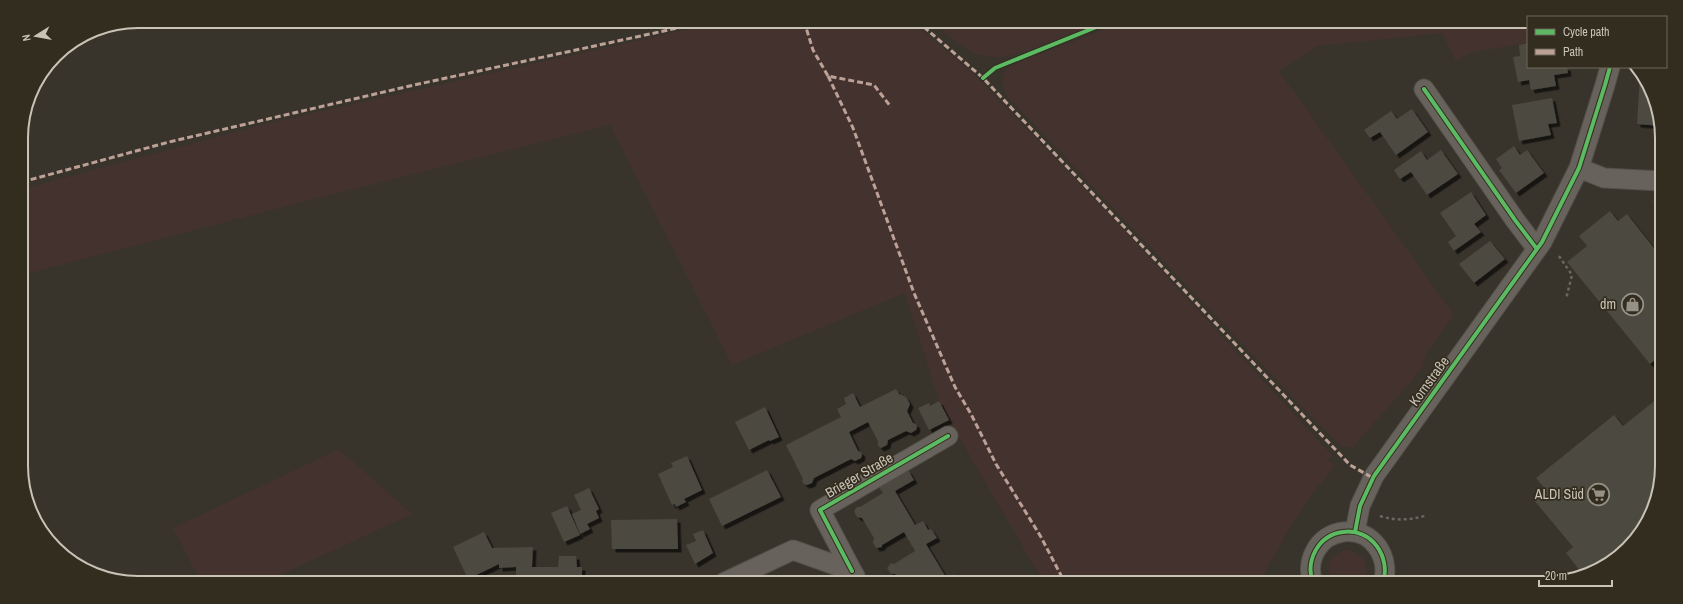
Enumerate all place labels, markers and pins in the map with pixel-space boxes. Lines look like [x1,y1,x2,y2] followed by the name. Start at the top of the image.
[1619,291,1645,317] shop icon: dm
[1600,295,1616,313] place label: dm
[1586,481,1612,507] supermarket icon: ALDI Süd
[1534,485,1584,503] place label: ALDI Süd

